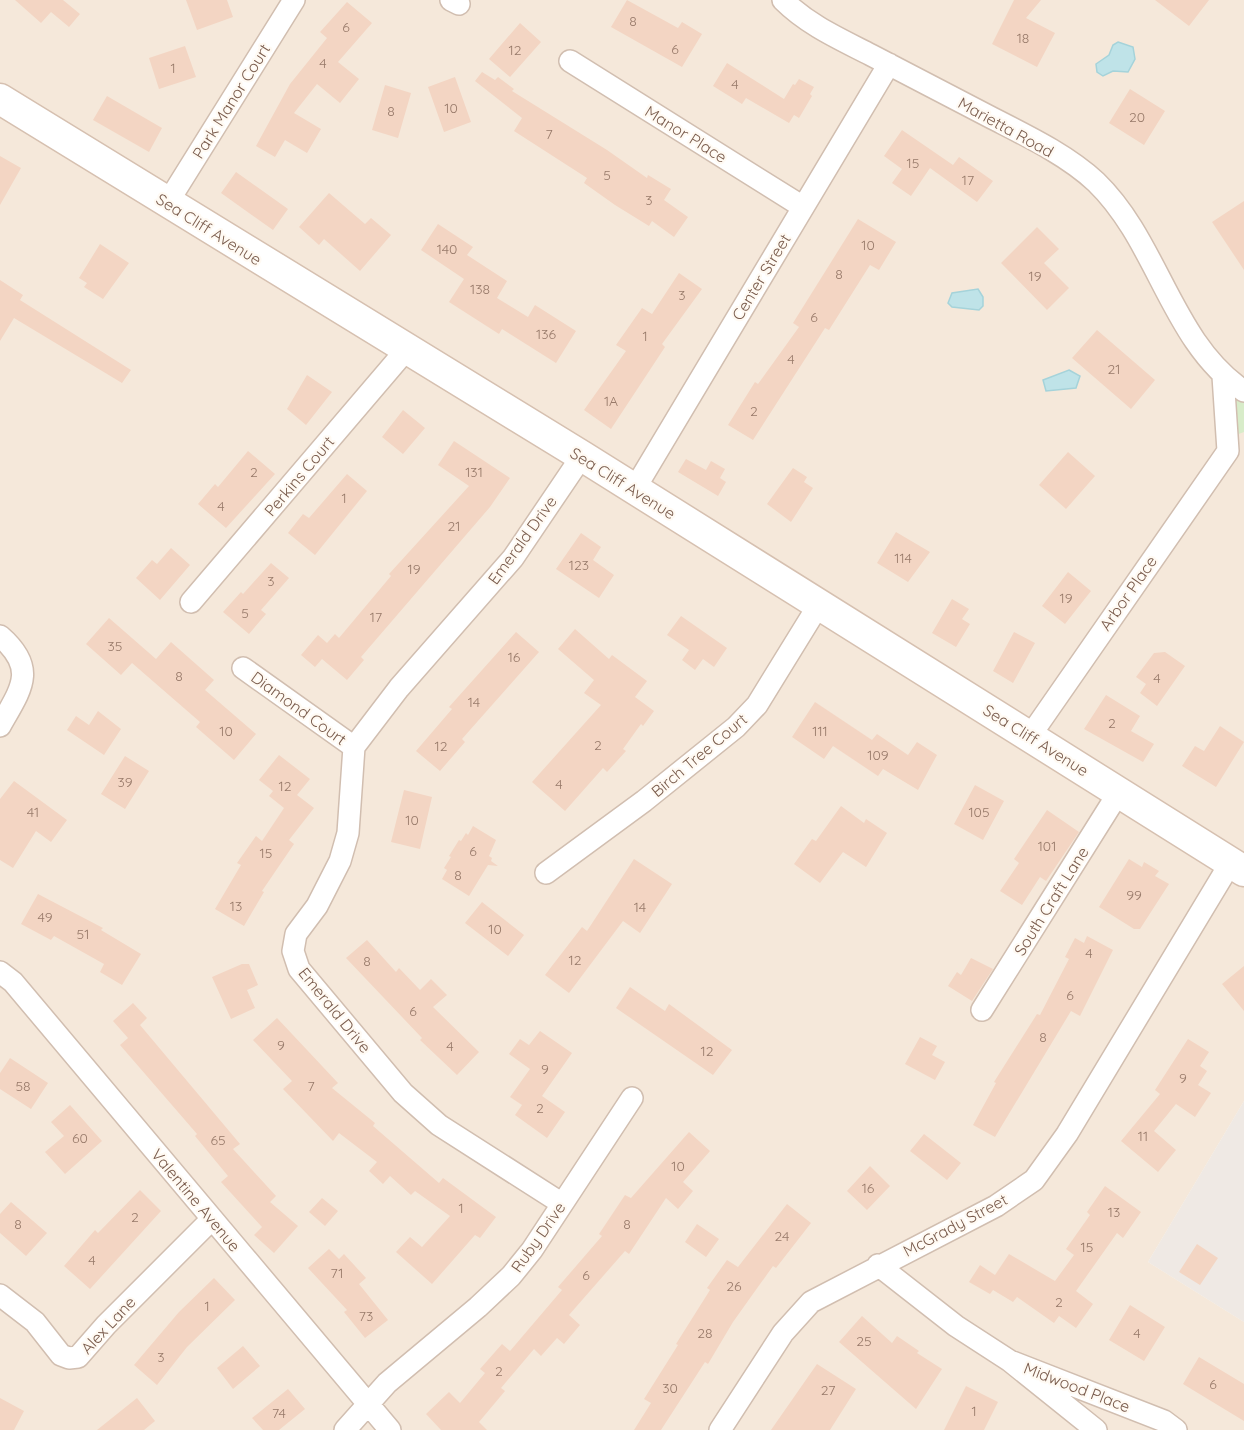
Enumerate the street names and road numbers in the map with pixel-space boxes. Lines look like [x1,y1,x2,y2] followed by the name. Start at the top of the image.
[188,40,274,162] street label: Park Manor Court
[955,93,1057,161] street label: Marietta Road
[641,101,731,167] street label: Manor Place
[153,189,265,269] street label: Sea Cliff Avenue
[727,230,795,324] street label: Center Street
[260,432,338,520] street label: Perkins Court
[567,443,679,523] street label: Sea Cliff Avenue
[483,492,561,588] street label: Emerald Drive
[1095,552,1161,634] street label: Arbor Place
[247,667,351,749] street label: Diamond Court
[980,700,1092,780] street label: Sea Cliff Avenue
[647,709,751,801] street label: Birch Tree Court
[1009,843,1093,959] street label: South Craft Lane
[294,963,376,1057] street label: Emerald Drive
[147,1144,245,1256] street label: Valentine Avenue
[899,1189,1011,1261] street label: McGrady Street
[506,1198,570,1276] street label: Ruby Drive
[76,1292,140,1358] street label: Alex Lane
[1021,1358,1133,1416] street label: Midwood Place

